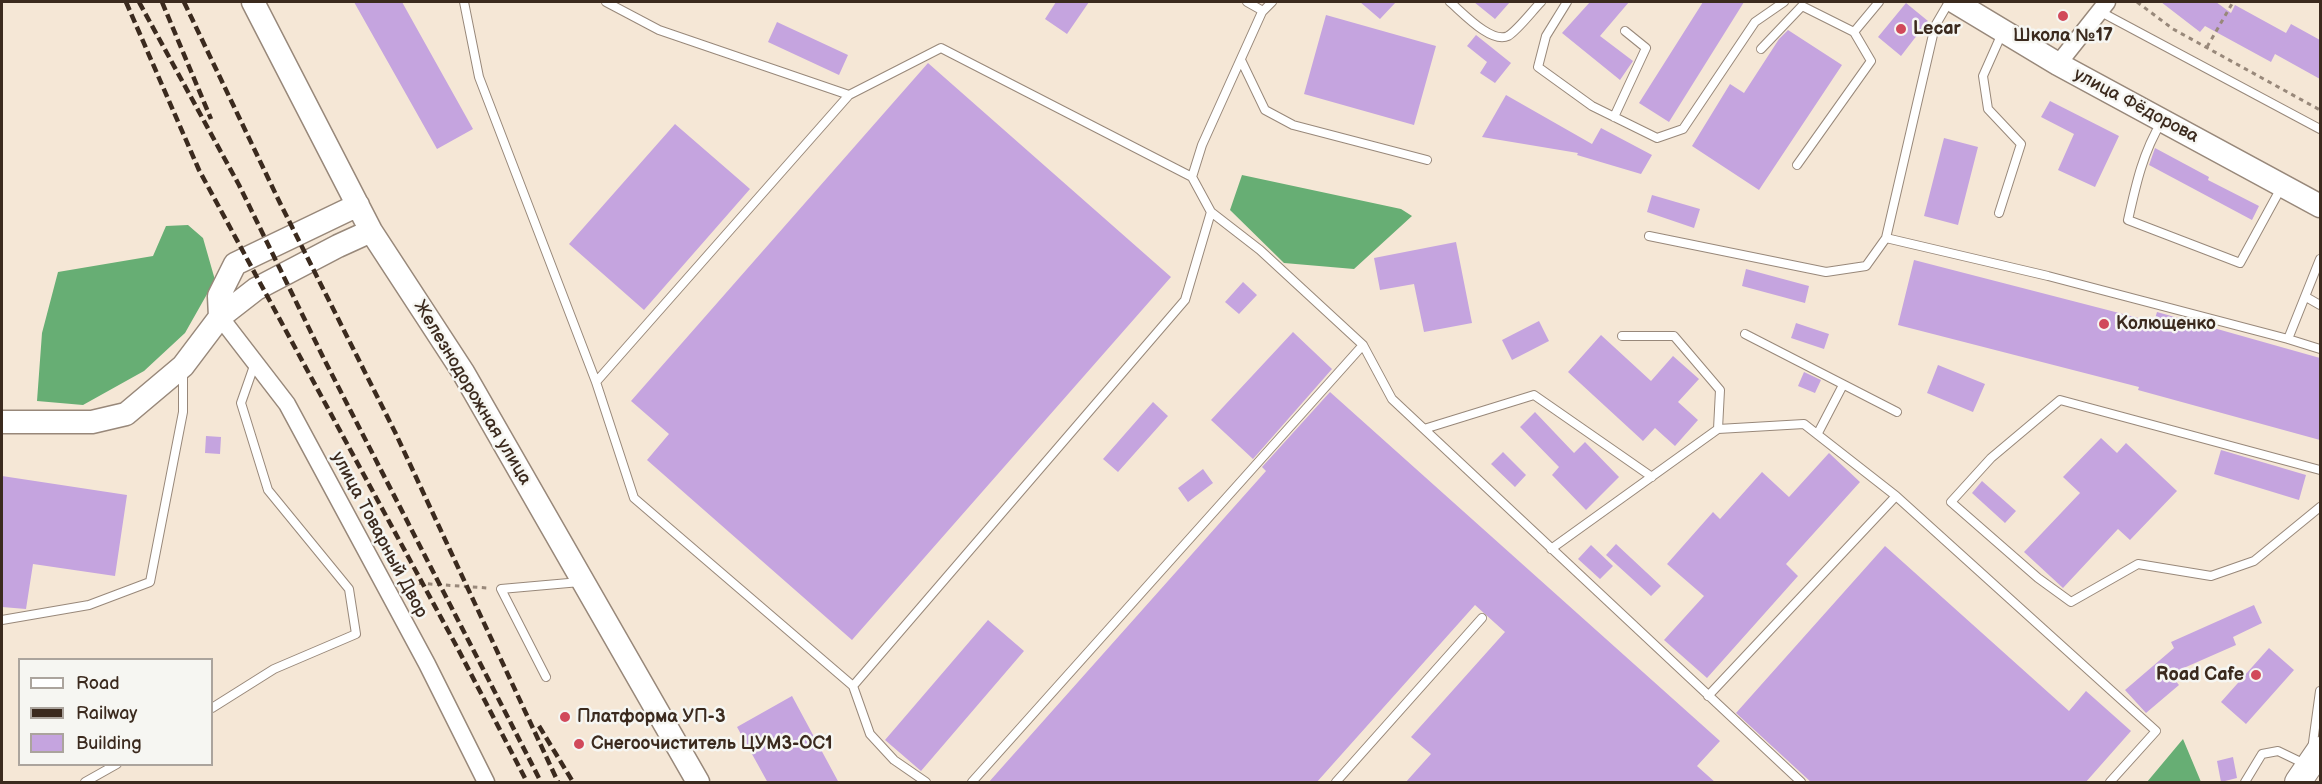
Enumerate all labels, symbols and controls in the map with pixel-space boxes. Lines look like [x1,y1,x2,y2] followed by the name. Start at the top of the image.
[2056,9,2070,23] marker: Школа №17
[1913,18,1961,40] place label: Lecar
[1894,22,1908,36] marker: Lecar
[2013,25,2113,47] place label: Школа №17
[2070,64,2202,148] street label: улица Фёдорова
[408,297,536,489] street label: Железнодорожная улица
[2116,313,2216,335] place label: Колющенко
[2097,317,2111,331] marker: Колющенко
[326,448,432,622] street label: улица Товарный Двор
[18,658,213,766] legend
[2156,664,2244,686] place label: Road Cafe
[2249,668,2263,682] marker: Road Cafe
[76,673,120,694] text: Road
[76,703,138,724] text: Railway
[577,706,725,728] place label: Платформа УП-3
[558,710,572,724] marker: Платформа УП-3
[76,733,142,754] text: Building
[591,733,833,755] place label: Снегоочиститель ЦУМ3-ОС1
[572,737,586,751] marker: Снегоочиститель ЦУМ3-ОС1

